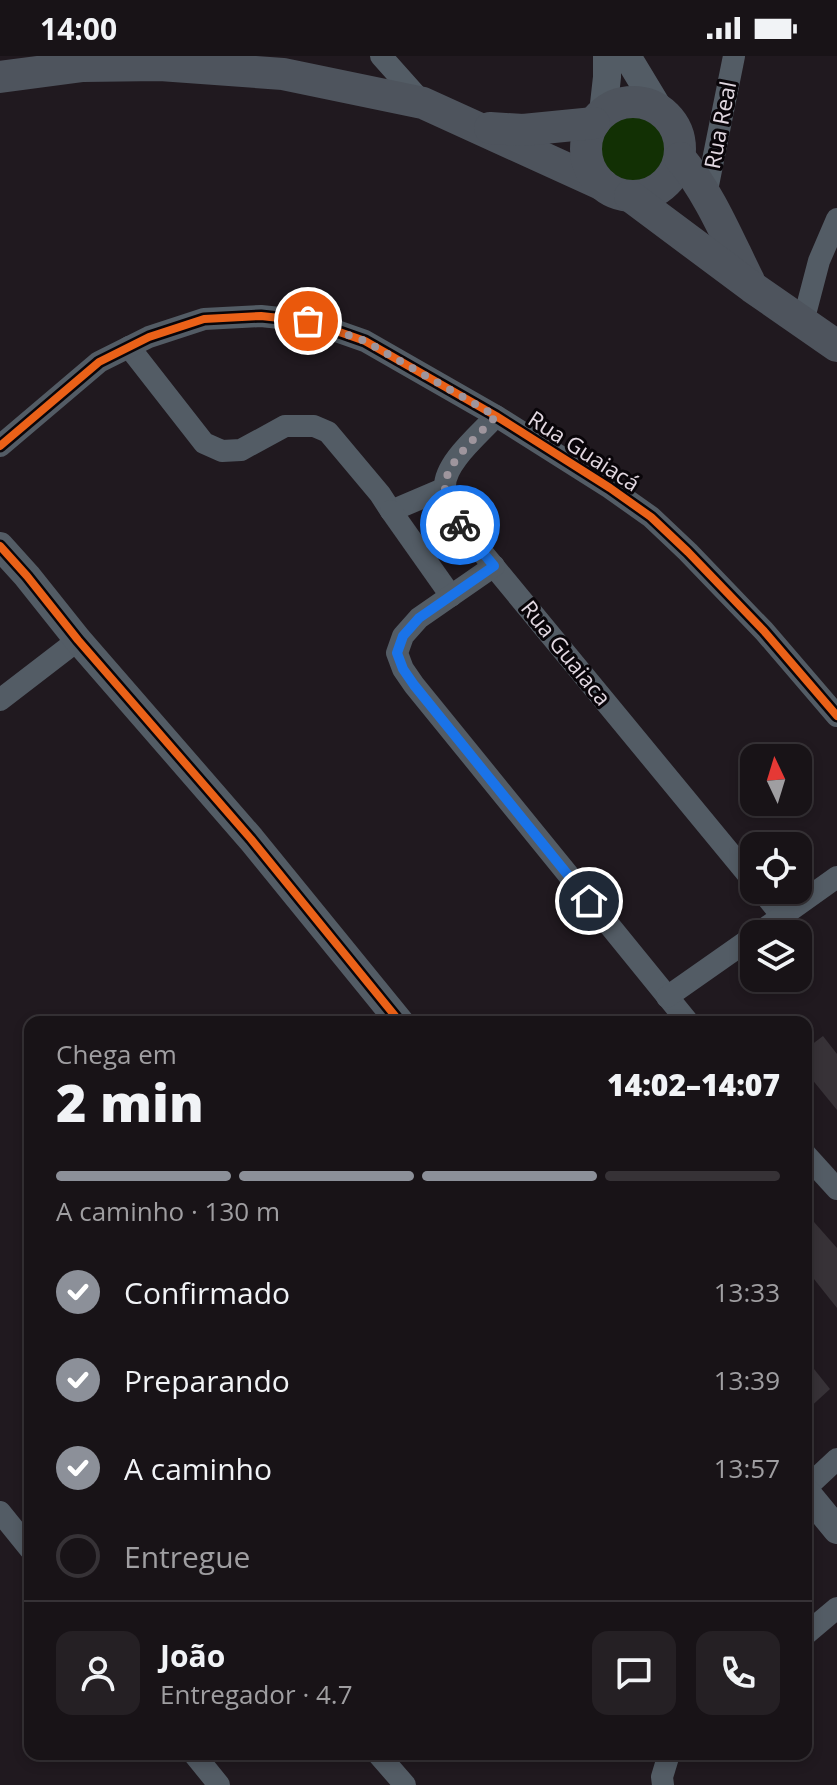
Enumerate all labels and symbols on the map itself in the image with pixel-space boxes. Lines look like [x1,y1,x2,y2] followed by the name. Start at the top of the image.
[696,78,742,171] street label: Rua Real
[274,287,342,355] pin
[523,403,646,497] street label: Rua Guaiacá
[420,485,500,565] courier
[515,593,618,711] street label: Rua Guaiaca
[740,744,812,816] north arrow
[555,867,623,935] pin

